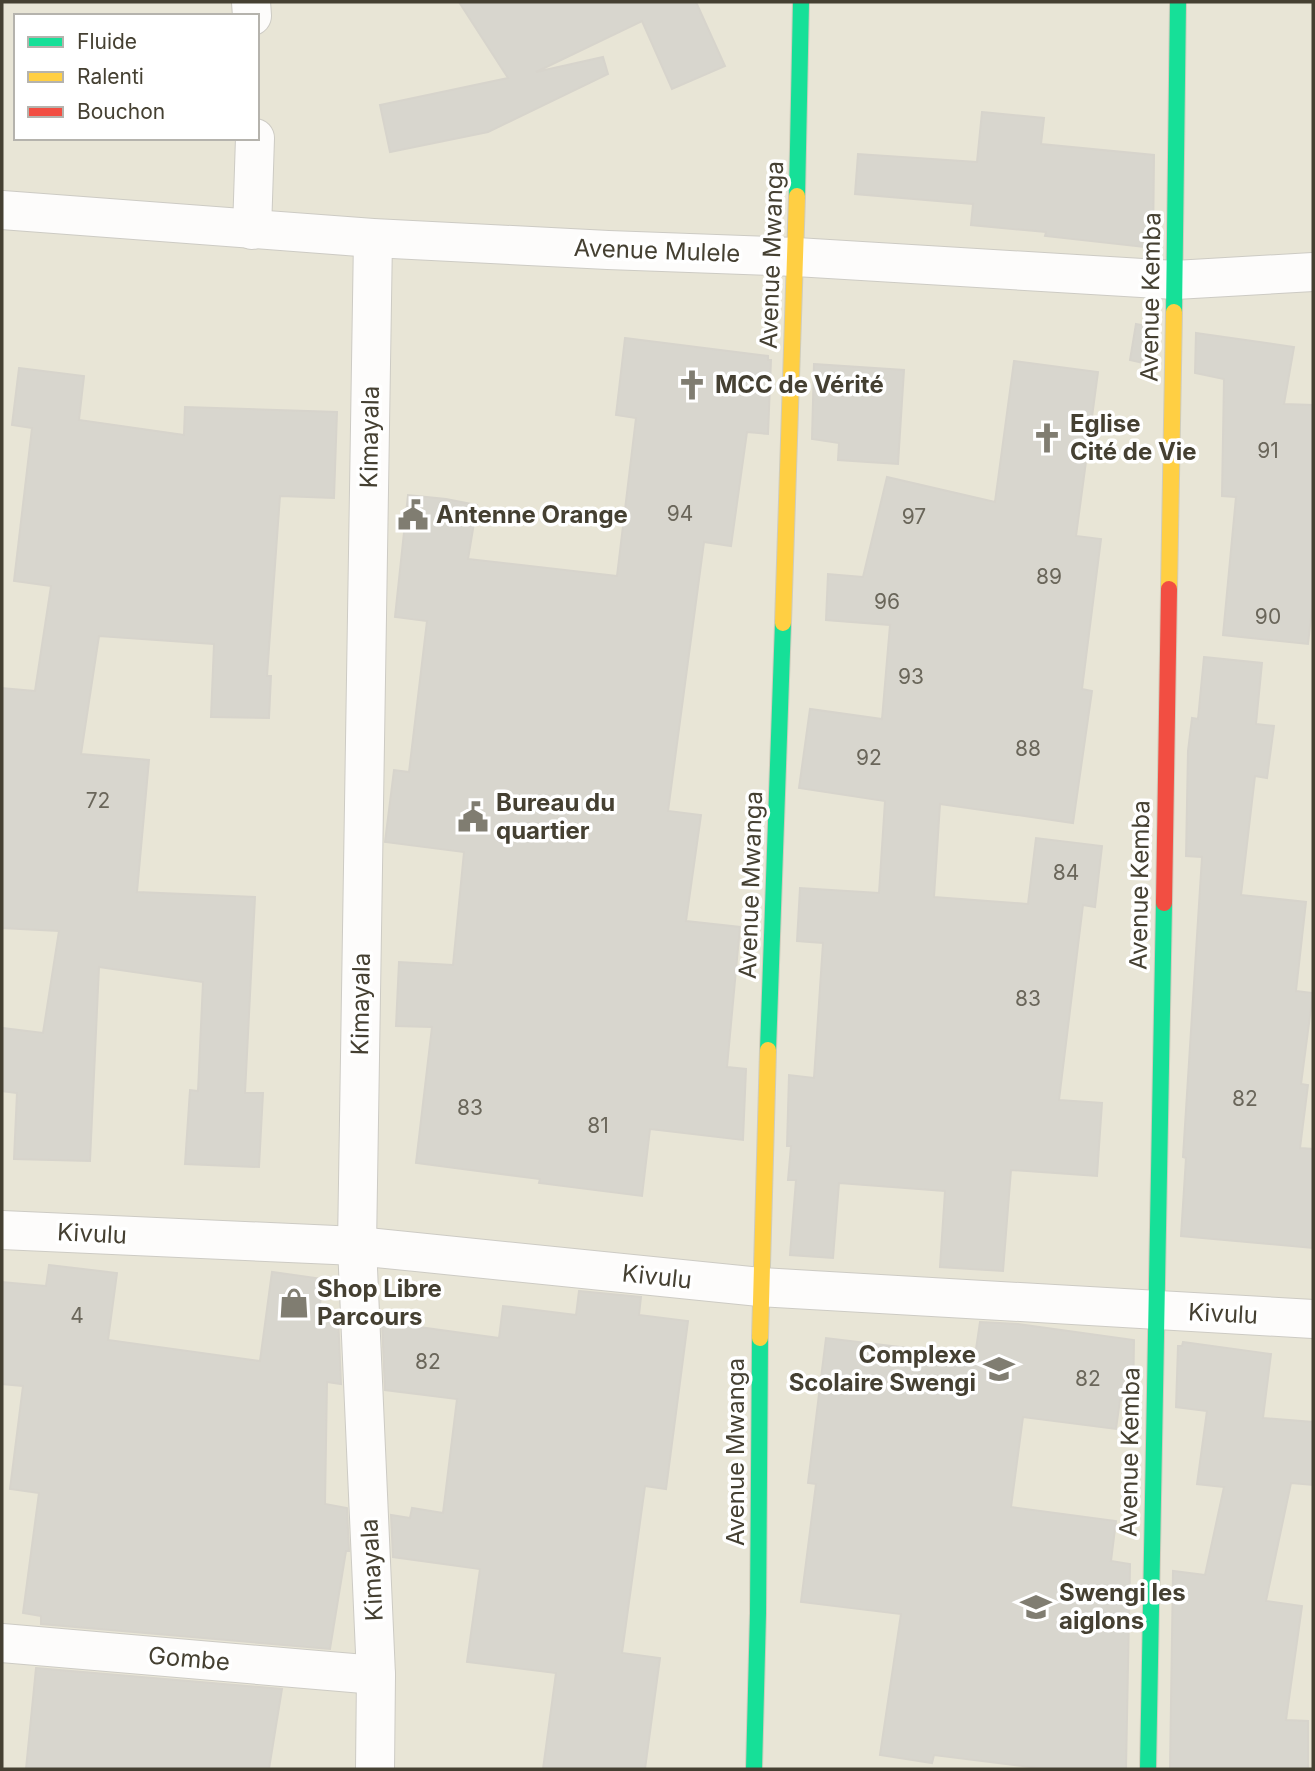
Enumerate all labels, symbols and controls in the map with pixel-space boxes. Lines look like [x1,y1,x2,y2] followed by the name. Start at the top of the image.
[14,14,259,140] legend
[77,29,137,54] text: Fluide
[77,64,144,89] text: Ralenti
[77,99,165,124] text: Bouchon
[754,160,789,350] street label: Avenue Mwanga
[1135,212,1166,382] street label: Avenue Kemba
[573,233,741,268] street label: Avenue Mulele
[675,368,709,402] church icon: MCC de Vérité
[715,370,884,399] place label: MCC de Vérité
[354,385,385,489] street label: Kimayala
[1070,409,1197,466] place label: Eglise Cité de Vie
[1030,421,1064,455] church icon: Eglise Cité de Vie
[1257,438,1279,463] house number: 91
[396,498,430,532] public building icon: Antenne Orange
[436,500,628,529] place label: Antenne Orange
[667,501,693,526] house number: 94
[902,504,926,529] house number: 97
[1036,564,1062,589] house number: 89
[874,589,900,614] house number: 96
[1255,604,1281,629] house number: 90
[898,664,924,689] house number: 93
[1015,736,1041,761] house number: 88
[856,745,882,770] house number: 92
[86,788,110,813] house number: 72
[496,788,615,845] place label: Bureau du quartier
[733,790,768,980] street label: Avenue Mwanga
[456,800,490,834] public building icon: Bureau du quartier
[1124,800,1155,970] street label: Avenue Kemba
[1053,860,1079,885] house number: 84
[345,952,376,1056] street label: Kimayala
[1015,986,1041,1011] house number: 83
[1232,1086,1258,1111] house number: 82
[457,1095,483,1120] house number: 83
[587,1113,609,1138] house number: 81
[56,1217,128,1250] street label: Kivulu
[621,1258,693,1295] street label: Kivulu
[317,1274,442,1331] place label: Shop Libre Parcours
[277,1286,311,1320] shop icon: Shop Libre Parcours
[1187,1297,1259,1330] street label: Kivulu
[70,1303,84,1328] house number: 4
[789,1340,976,1397] place label: Complexe Scolaire Swengi
[415,1349,441,1374] house number: 82
[982,1352,1016,1386] school or university icon: Complexe Scolaire Swengi
[721,1358,750,1546] street label: Avenue Mwanga
[1075,1366,1101,1391] house number: 82
[1114,1367,1145,1537] street label: Avenue Kemba
[354,1518,389,1622] street label: Kimayala
[1059,1578,1186,1635] place label: Swengi les aiglons
[1019,1590,1053,1624] school or university icon: Swengi les aiglons
[147,1640,231,1677] street label: Gombe

